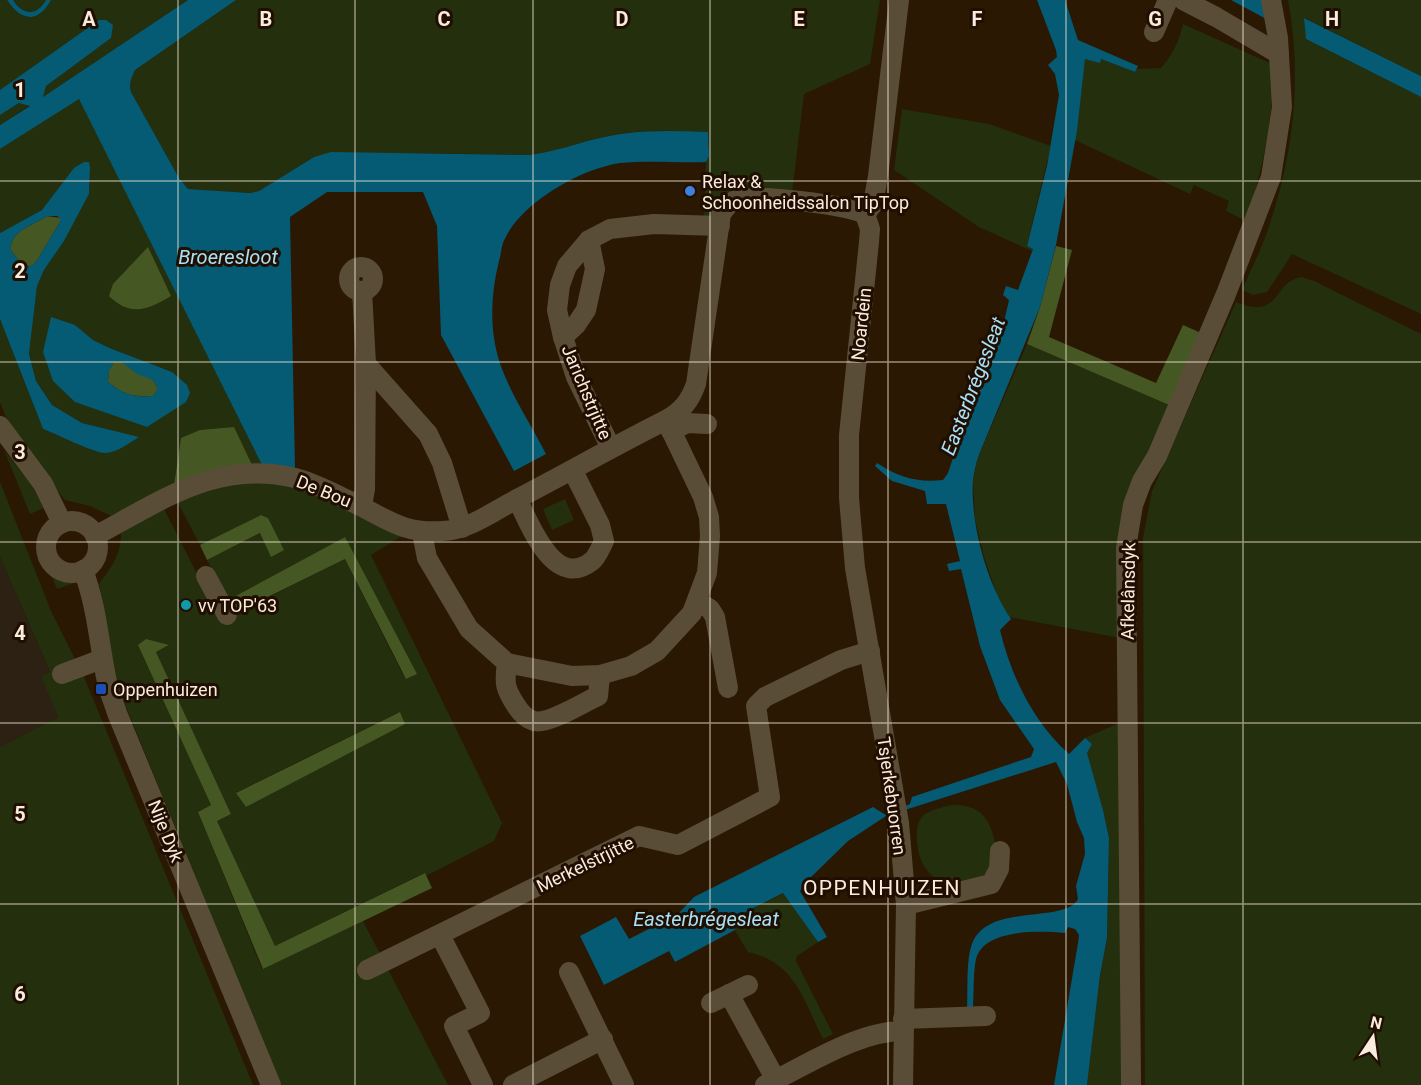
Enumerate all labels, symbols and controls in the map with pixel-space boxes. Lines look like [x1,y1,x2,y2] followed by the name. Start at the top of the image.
[82,7,96,31] text: A
[260,7,272,31] text: B
[437,7,451,31] text: C
[616,7,629,31] text: D
[793,7,805,31] text: E
[972,7,983,31] text: F
[1148,7,1162,31] text: G
[1325,7,1339,31] text: H
[14,78,26,102] text: 1
[702,171,909,213] place label: Relax & Schoonheidssalon TipTop
[683,184,697,198] marker: Relax & Schoonheidssalon TipTop
[178,245,278,269] water label: Broeresloot
[14,259,26,283] text: 2
[847,287,875,361] street label: Noardein
[936,313,1010,458] water label: Easterbrégesleat
[558,341,616,443] street label: Jarichstrjitte
[14,440,26,464] text: 3
[294,471,354,511] street label: De Bou
[1117,541,1139,640] street label: Afkelânsdyk
[198,595,277,616] place label: vv TOP'63
[179,598,193,612] marker: vv TOP'63
[14,621,26,645] text: 4
[113,679,218,700] place label: Oppenhuizen
[94,682,108,696] marker: Oppenhuizen
[873,735,911,857] street label: Tsjerkebuorren
[144,797,188,866] street label: Nije Dyk
[14,802,26,826] text: 5
[533,831,637,897] street label: Merkelstrjitte
[803,876,961,900] district label: OPPENHUIZEN
[633,907,779,931] water label: Easterbrégesleat
[14,982,26,1006] text: 6
[1343,1007,1403,1067] north arrow
[1369,1012,1384,1033] text: N

